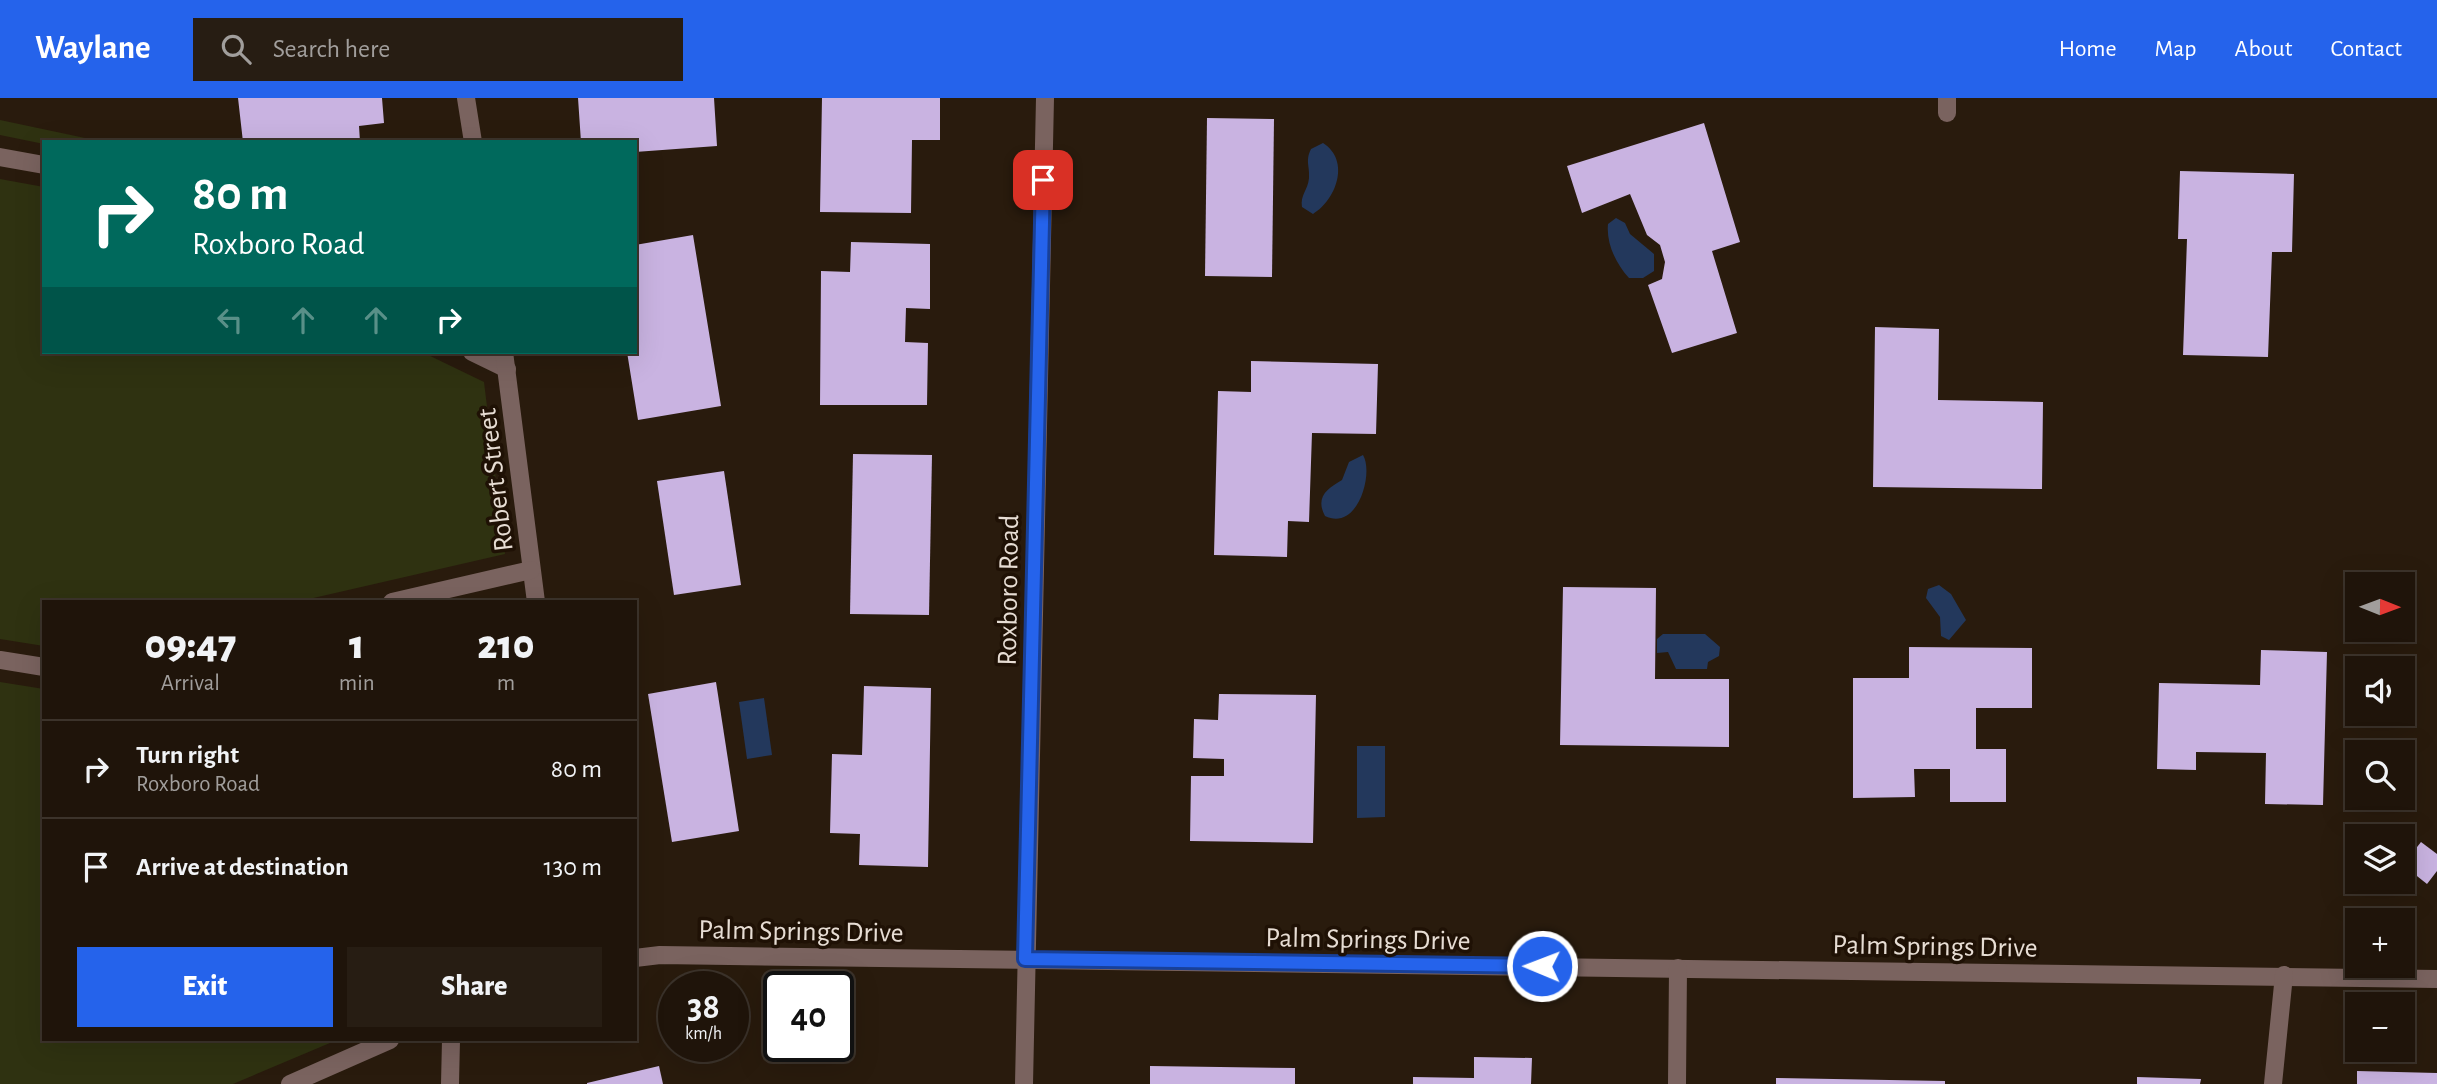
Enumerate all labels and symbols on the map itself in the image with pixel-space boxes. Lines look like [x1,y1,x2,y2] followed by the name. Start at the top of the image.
[1013,150,1073,210] pin
[473,406,519,553] street label: Robert Street
[994,514,1024,666] street label: Roxboro Road
[2345,572,2415,642] north arrow
[698,916,904,948] street label: Palm Springs Drive
[1265,924,1471,956] street label: Palm Springs Drive
[1505,929,1579,1003] position arrow
[1832,931,2038,963] street label: Palm Springs Drive
[763,971,854,1062] speed limit sign: 40

